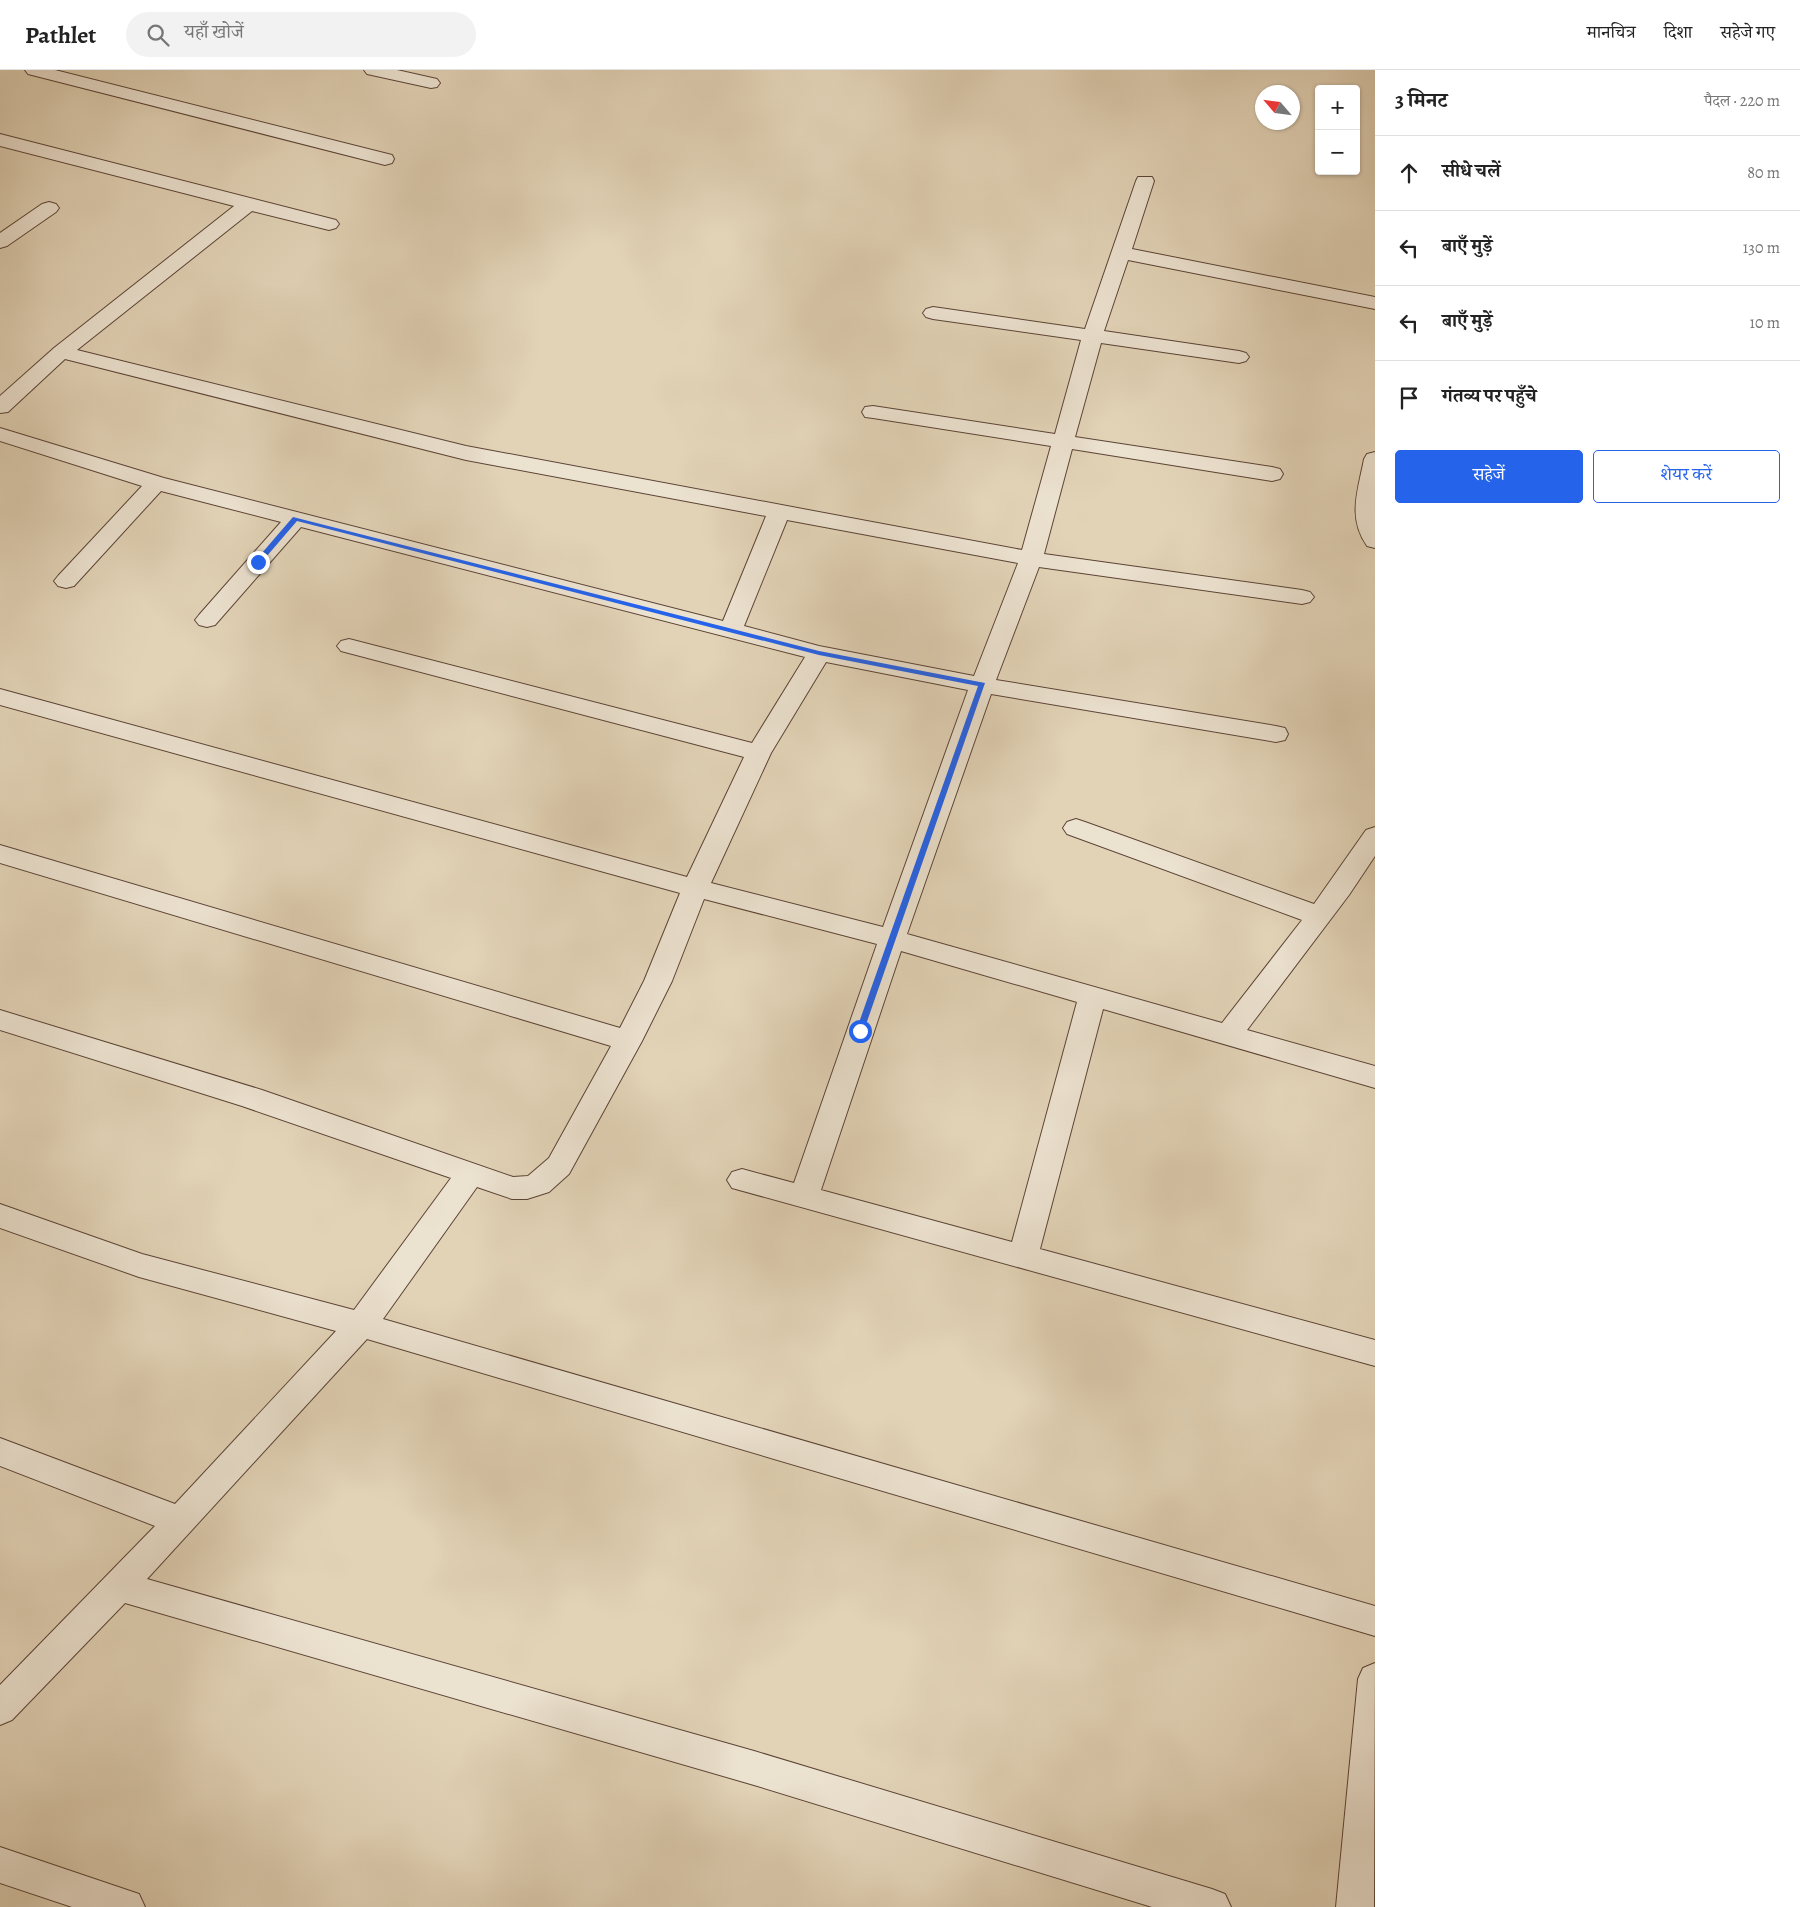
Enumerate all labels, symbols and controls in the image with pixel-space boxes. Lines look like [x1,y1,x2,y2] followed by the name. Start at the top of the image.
[126,12,476,57] search box
[25,19,96,51] text: Pathlet
[184,19,244,45] text: यहाँ खोजें
[1587,20,1636,44] text: मानचित्र
[1664,20,1692,44] text: दिशा
[1720,20,1775,44] text: सहेजे गए
[144,21,172,49] icon: search
[1255,85,1300,130] north arrow
[1315,85,1360,175] map controls
[1315,85,1360,130] button: +
[1395,86,1447,114] text: 3 मिनट
[1704,90,1780,112] text: पैदल · 220 m
[1315,130,1360,175] button: −
[1442,158,1500,184] text: सीधे चलें
[1395,159,1423,187] icon: ahead
[1747,162,1780,184] text: 80 m
[1442,233,1492,259] text: बाएँ मुड़ें
[1395,234,1423,262] icon: left
[1743,237,1780,259] text: 130 m
[1442,308,1492,334] text: बाएँ मुड़ें
[1395,309,1423,337] icon: left
[1750,312,1780,334] text: 10 m
[1442,383,1537,409] text: गंतव्य पर पहुँचे
[1395,384,1423,412] icon: arrive
[1395,450,1583,503] button: सहेजें
[1593,450,1780,503] button: शेयर करें
[247,551,270,574] route end
[849,1020,872,1043] route start

